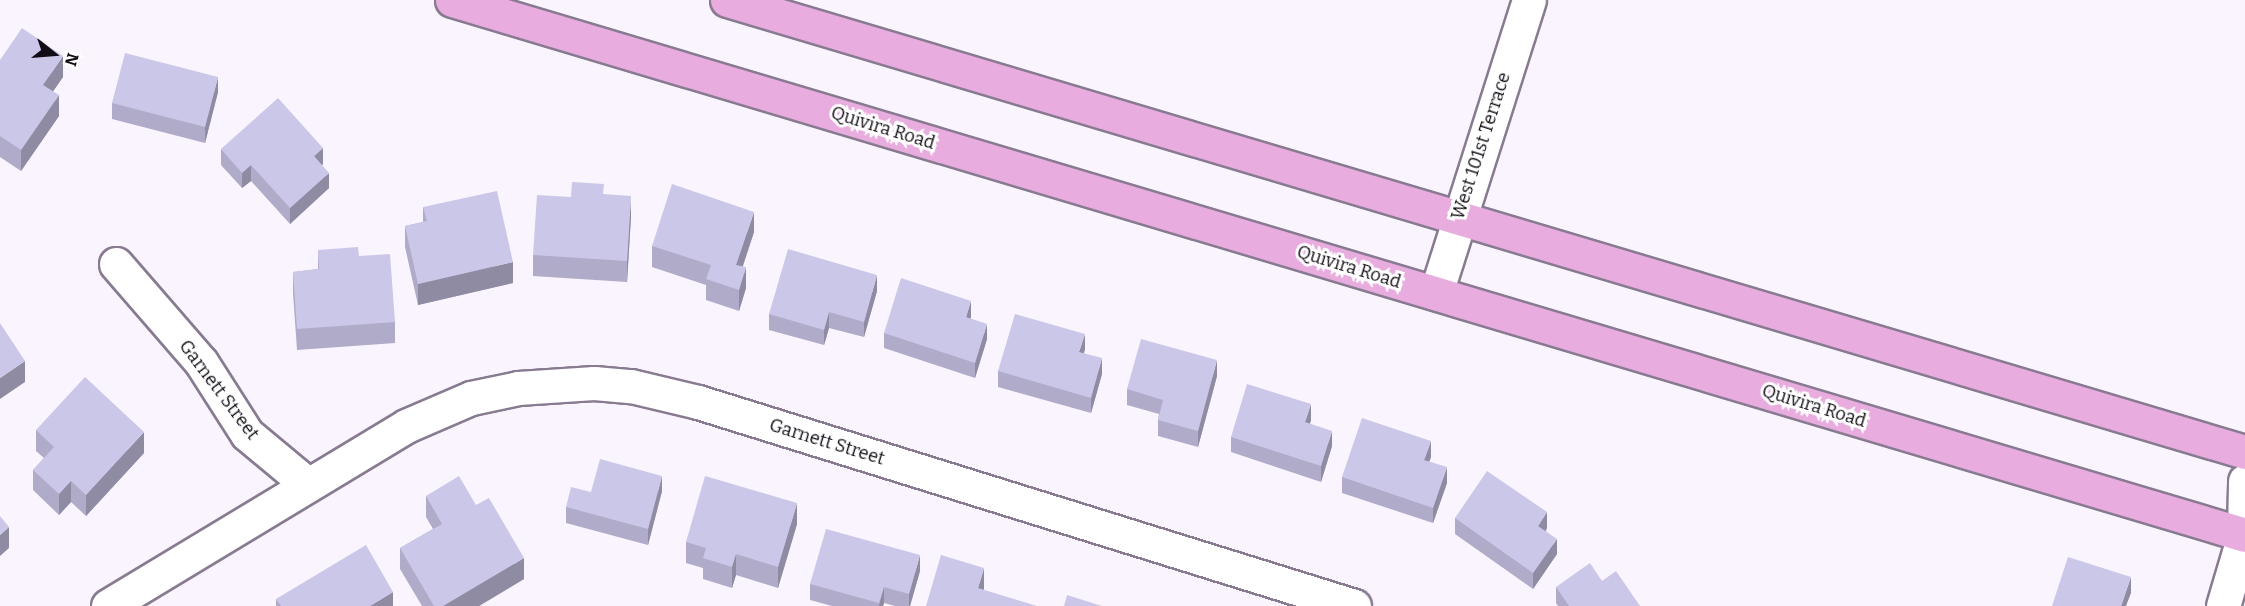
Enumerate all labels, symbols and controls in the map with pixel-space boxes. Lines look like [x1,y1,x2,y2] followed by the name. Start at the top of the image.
[24,24,84,84] north arrow
[61,51,83,68] text: N
[1447,70,1515,222] street label: West 101st Terrace
[828,102,938,154] street label: Quivira Road
[1294,241,1404,293] street label: Quivira Road
[174,336,264,444] street label: Garnett Street
[1759,380,1869,432] street label: Quivira Road
[767,414,887,470] street label: Garnett Street

